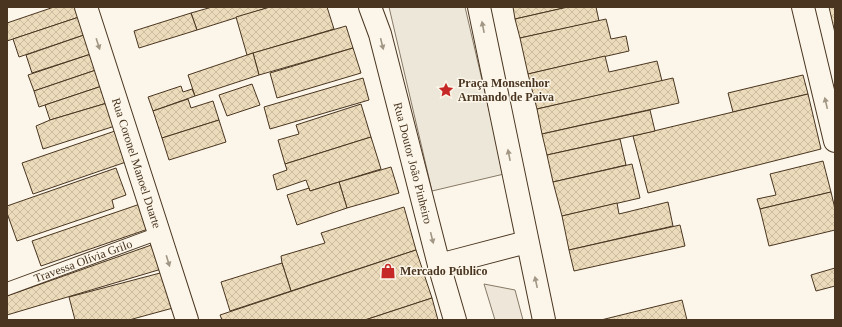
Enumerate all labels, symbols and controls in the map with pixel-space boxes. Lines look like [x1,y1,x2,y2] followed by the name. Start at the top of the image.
[480,21,486,33] one-way arrow
[96,38,102,50] one-way arrow
[379,38,385,50] one-way arrow
[458,76,554,104] place label: Praça Monsenhor Armando de Paiva
[437,81,455,99] place icon: Praça Monsenhor Armando de Paiva
[109,96,164,230] street label: Rua Coronel Manoel Duarte
[823,97,829,109] one-way arrow
[391,101,435,225] street label: Rua Doutor João Pinheiro
[506,148,512,161] one-way arrow
[430,231,436,244] one-way arrow
[32,237,134,285] street label: Travessa Olívia Grilo
[165,255,171,267] one-way arrow
[379,262,397,280] shop icon: Mercado Público
[400,264,487,278] place label: Mercado Público
[532,276,538,288] one-way arrow

